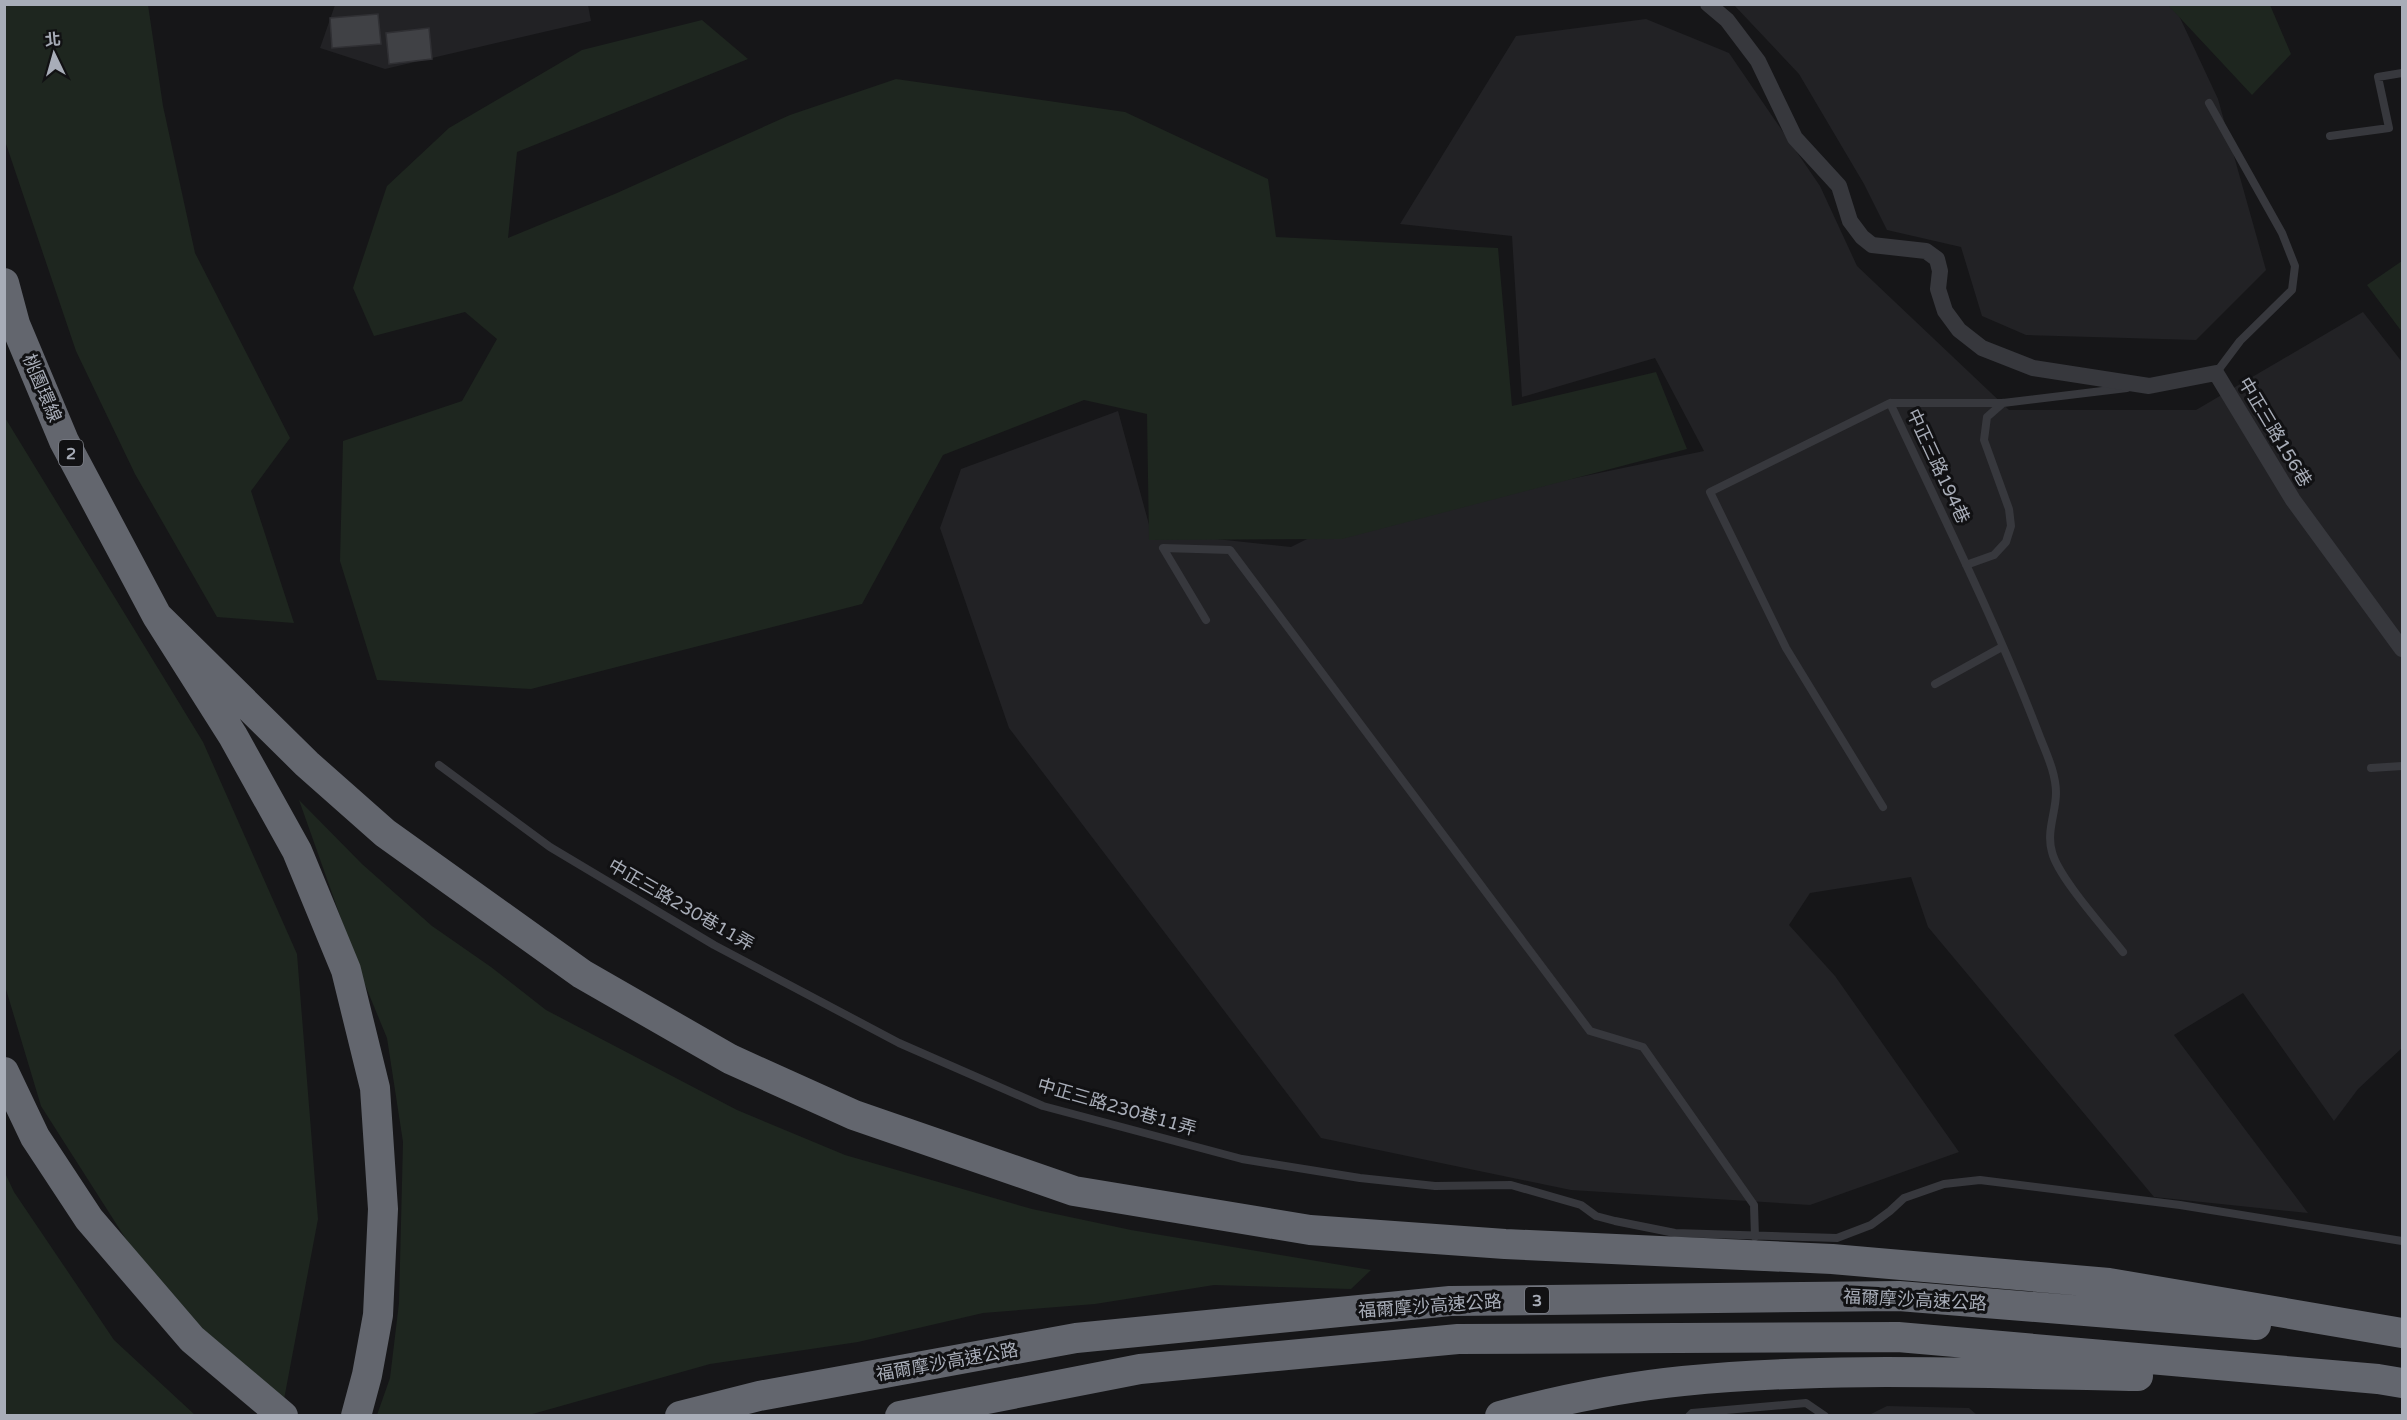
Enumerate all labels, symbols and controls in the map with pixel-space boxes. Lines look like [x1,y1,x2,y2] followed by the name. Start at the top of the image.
[24,24,84,84] north arrow
[44,29,62,51] text: 北
[18,351,66,425] street label: 桃園環線
[2234,373,2316,491] street label: 中正三路156巷
[1902,405,1974,527] street label: 中正三路194巷
[59,440,83,466] road number: 2
[604,854,758,956] street label: 中正三路230巷11弄
[1035,1074,1199,1140] street label: 中正三路230巷11弄
[1843,1285,1987,1315] street label: 福爾摩沙高速公路
[1525,1287,1549,1313] road number: 3
[1357,1290,1503,1322] street label: 福爾摩沙高速公路
[874,1339,1020,1385] street label: 福爾摩沙高速公路

